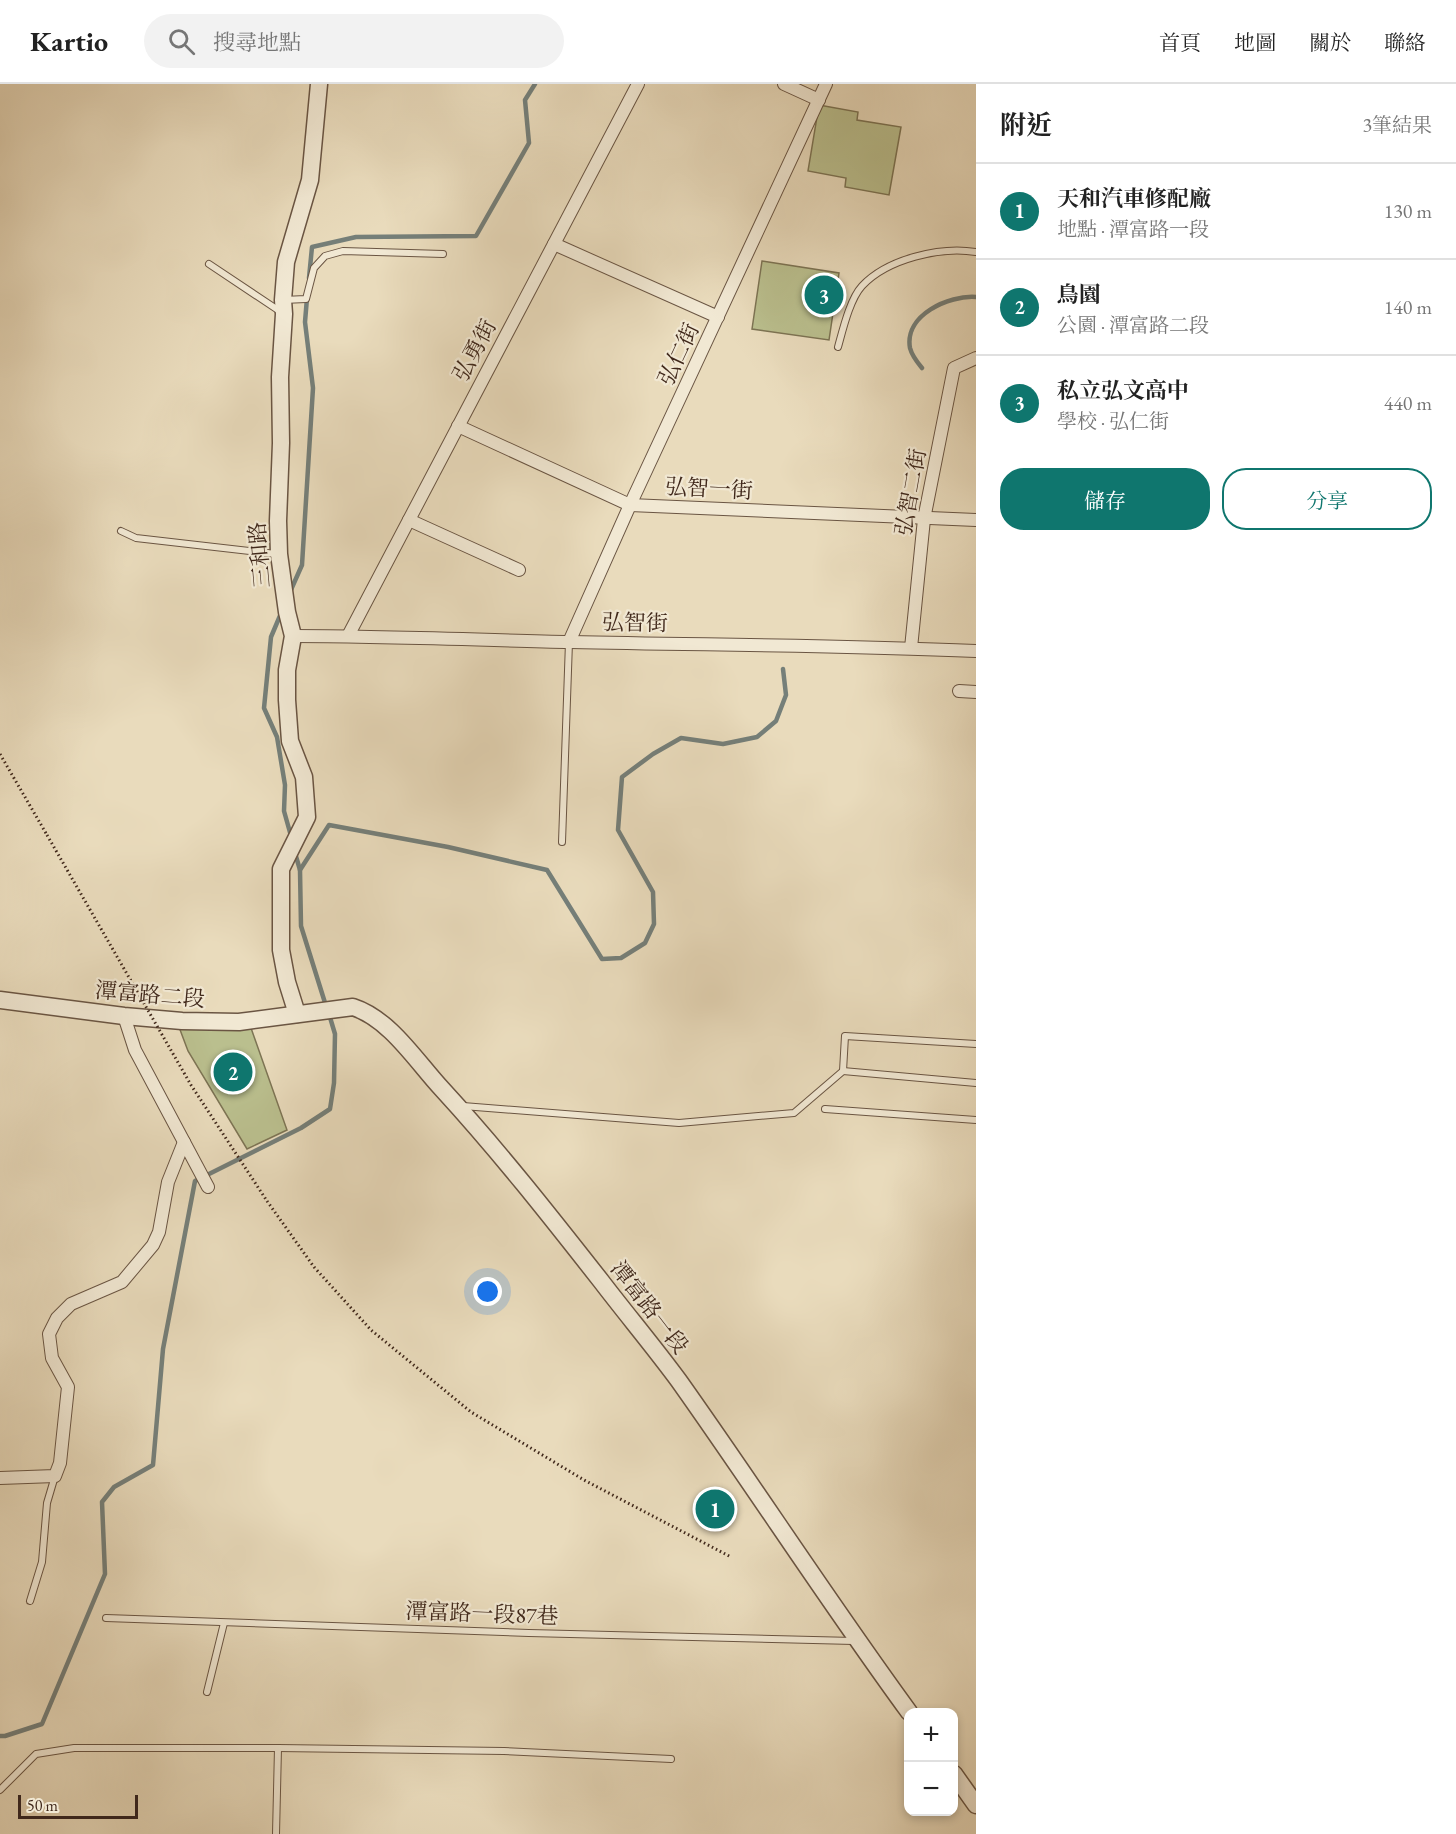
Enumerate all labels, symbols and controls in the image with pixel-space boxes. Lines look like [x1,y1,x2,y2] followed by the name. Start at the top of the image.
[144,14,564,68] search box
[30,23,108,59] text: Kartio
[165,25,198,58] icon: search
[213,28,301,57] text: 搜尋地點
[1159,29,1201,56] text: 首頁
[1234,29,1276,56] text: 地圖
[1309,29,1351,56] text: 關於
[1384,29,1426,56] text: 聯絡
[1000,108,1052,142] text: 附近
[1362,112,1432,138] text: 3筆結果
[1057,184,1211,213] text: 天和汽車修配廠
[1014,198,1025,224] text: 1
[1384,198,1432,224] text: 130 m
[1057,216,1209,242] text: 地點 · 潭富路一段
[804,272,844,318] pin: 3
[1057,280,1101,309] text: 鳥園
[1014,294,1025,320] text: 2
[1384,294,1432,320] text: 140 m
[1057,312,1209,338] text: 公園 · 潭富路二段
[446,314,503,386] street label: 弘勇街
[651,318,706,390] street label: 弘仁街
[1057,376,1189,405] text: 私立弘文高中
[1014,390,1025,416] text: 3
[1384,390,1432,416] text: 440 m
[1057,408,1169,434] text: 學校 · 弘仁街
[889,446,932,538] street label: 弘智二街
[1000,468,1210,530] button: 儲存
[1222,468,1432,530] button: 分享
[664,472,754,505] street label: 弘智一街
[242,521,277,589] street label: 三和路
[602,607,668,638] street label: 弘智街
[94,975,206,1014] street label: 潭富路二段
[214,1050,252,1094] pin: 2
[604,1255,695,1360] street label: 潭富路一段
[473,1277,502,1306] your location
[696,1486,734,1532] pin: 1
[405,1596,559,1631] street label: 潭富路一段87巷
[904,1708,958,1816] map controls
[904,1708,958,1762] button: +
[904,1762,958,1816] button: −
[18,1792,138,1820] scale bar
[27,1795,58,1816] text: 50 m

